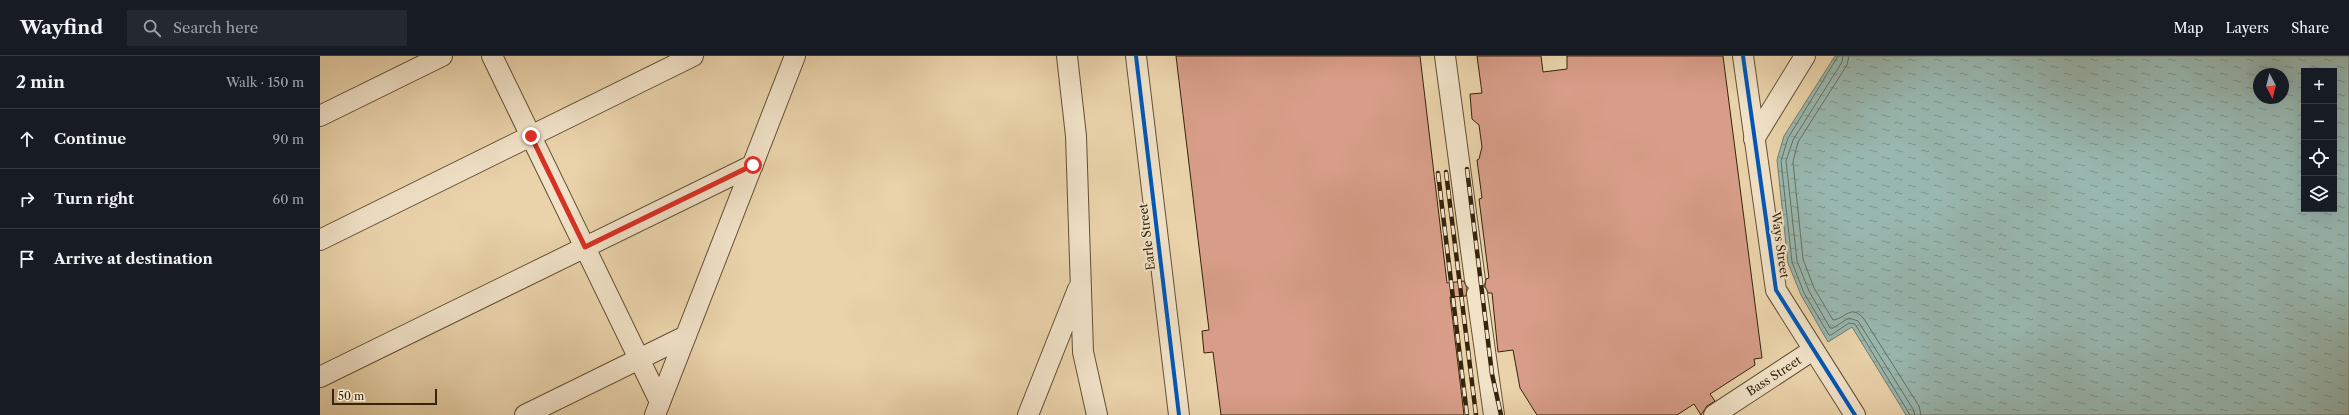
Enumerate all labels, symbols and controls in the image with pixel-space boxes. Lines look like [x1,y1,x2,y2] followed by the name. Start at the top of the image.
[127,10,407,46] search box
[20,16,103,39] text: Wayfind
[141,17,163,39] icon: search
[173,18,258,37] text: Search here
[2173,19,2203,37] text: Map
[2225,19,2269,37] text: Layers
[2291,19,2329,37] text: Share
[2253,68,2289,104] north arrow
[2301,68,2337,212] map controls
[2301,68,2337,104] button: +
[16,72,65,92] text: 2 min
[226,74,304,90] text: Walk · 150 m
[2301,104,2337,140] button: −
[522,127,540,145] route end
[16,128,38,150] icon: ahead
[54,129,126,148] text: Continue
[273,131,304,147] text: 90 m
[2301,140,2337,176] button: locate
[744,156,762,174] route start
[2301,176,2337,212] button: layers
[16,188,38,210] icon: right
[54,189,134,208] text: Turn right
[273,191,304,207] text: 60 m
[1135,202,1158,271] street label: Earle Street
[1768,210,1793,280] street label: Ways Street
[16,248,38,270] icon: arrive
[54,249,213,268] text: Arrive at destination
[1743,352,1805,399] street label: Bass Street
[332,387,437,406] scale bar
[338,389,364,403] text: 50 m

